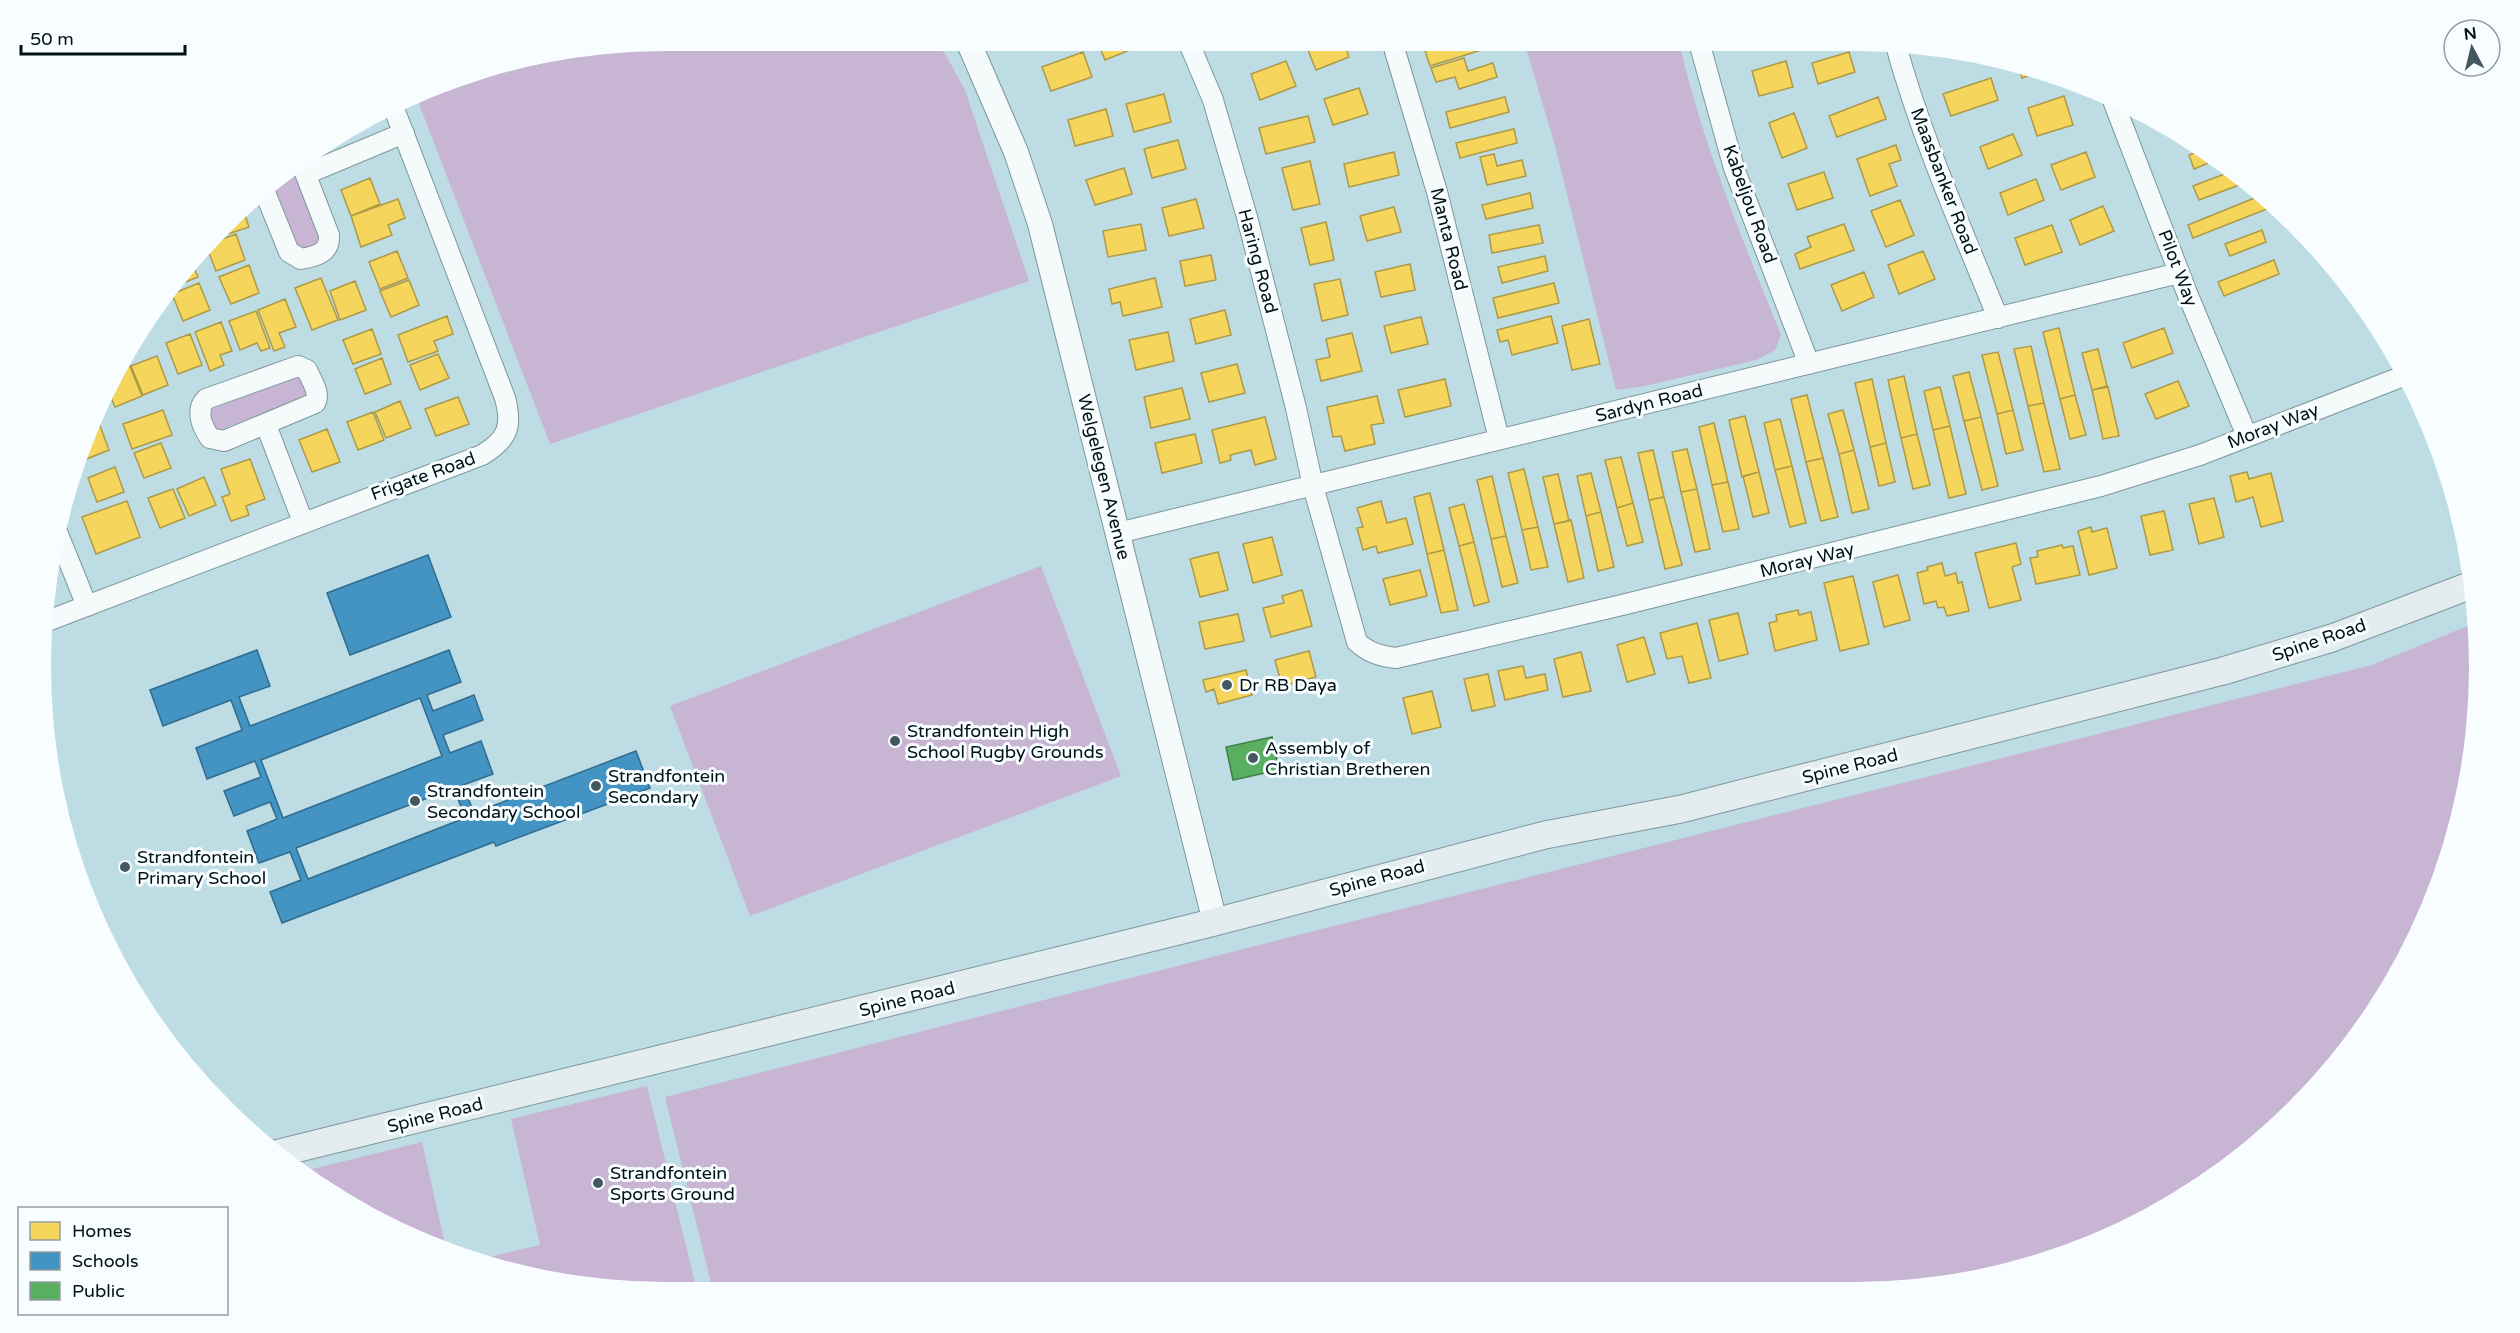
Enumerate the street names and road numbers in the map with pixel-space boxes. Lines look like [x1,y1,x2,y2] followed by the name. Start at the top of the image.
[1906,105,1982,257] street label: Maasbanker Road
[1718,142,1782,266] street label: Kabeljou Road
[1426,185,1472,293] street label: Manta Road
[1233,206,1283,316] street label: Haring Road
[2153,227,2203,310] street label: Pilot Way
[1593,379,1705,427] street label: Sardyn Road
[1073,392,1135,562] street label: Welgelegen Avenue
[2224,398,2322,454] street label: Moray Way
[368,447,478,505] street label: Frigate Road
[1758,538,1857,582] street label: Moray Way
[2269,614,2369,666] street label: Spine Road
[1800,743,1900,789] street label: Spine Road
[1327,855,1427,901] street label: Spine Road
[857,976,957,1022] street label: Spine Road
[385,1092,485,1138] street label: Spine Road

